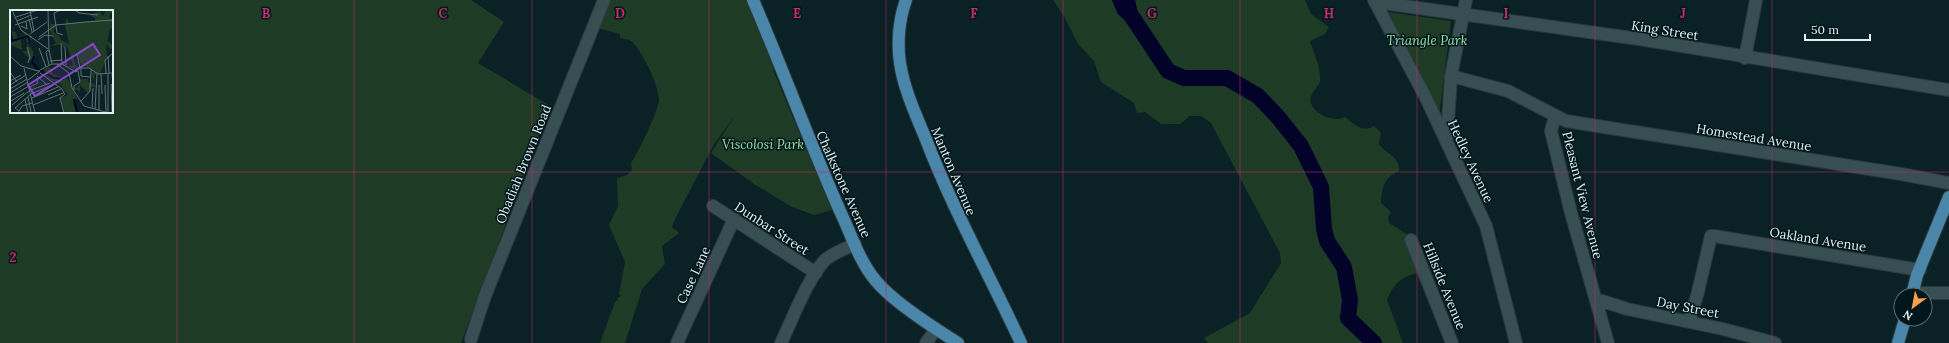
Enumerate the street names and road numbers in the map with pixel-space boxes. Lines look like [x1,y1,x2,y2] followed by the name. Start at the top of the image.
[1630,17,1700,44] street label: King Street
[492,102,555,226] street label: Obadiah Brown Road
[1444,117,1497,205] street label: Hedley Avenue
[1695,120,1813,155] street label: Homestead Avenue
[927,124,980,218] street label: Manton Avenue
[812,128,875,240] street label: Chalkstone Avenue
[1558,130,1607,261] street label: Pleasant View Avenue
[731,198,812,259] street label: Dunbar Street
[1768,223,1867,256] street label: Oakland Avenue
[1419,240,1470,332] street label: Hillside Avenue
[673,244,714,307] street label: Case Lane
[1655,293,1721,322] street label: Day Street

